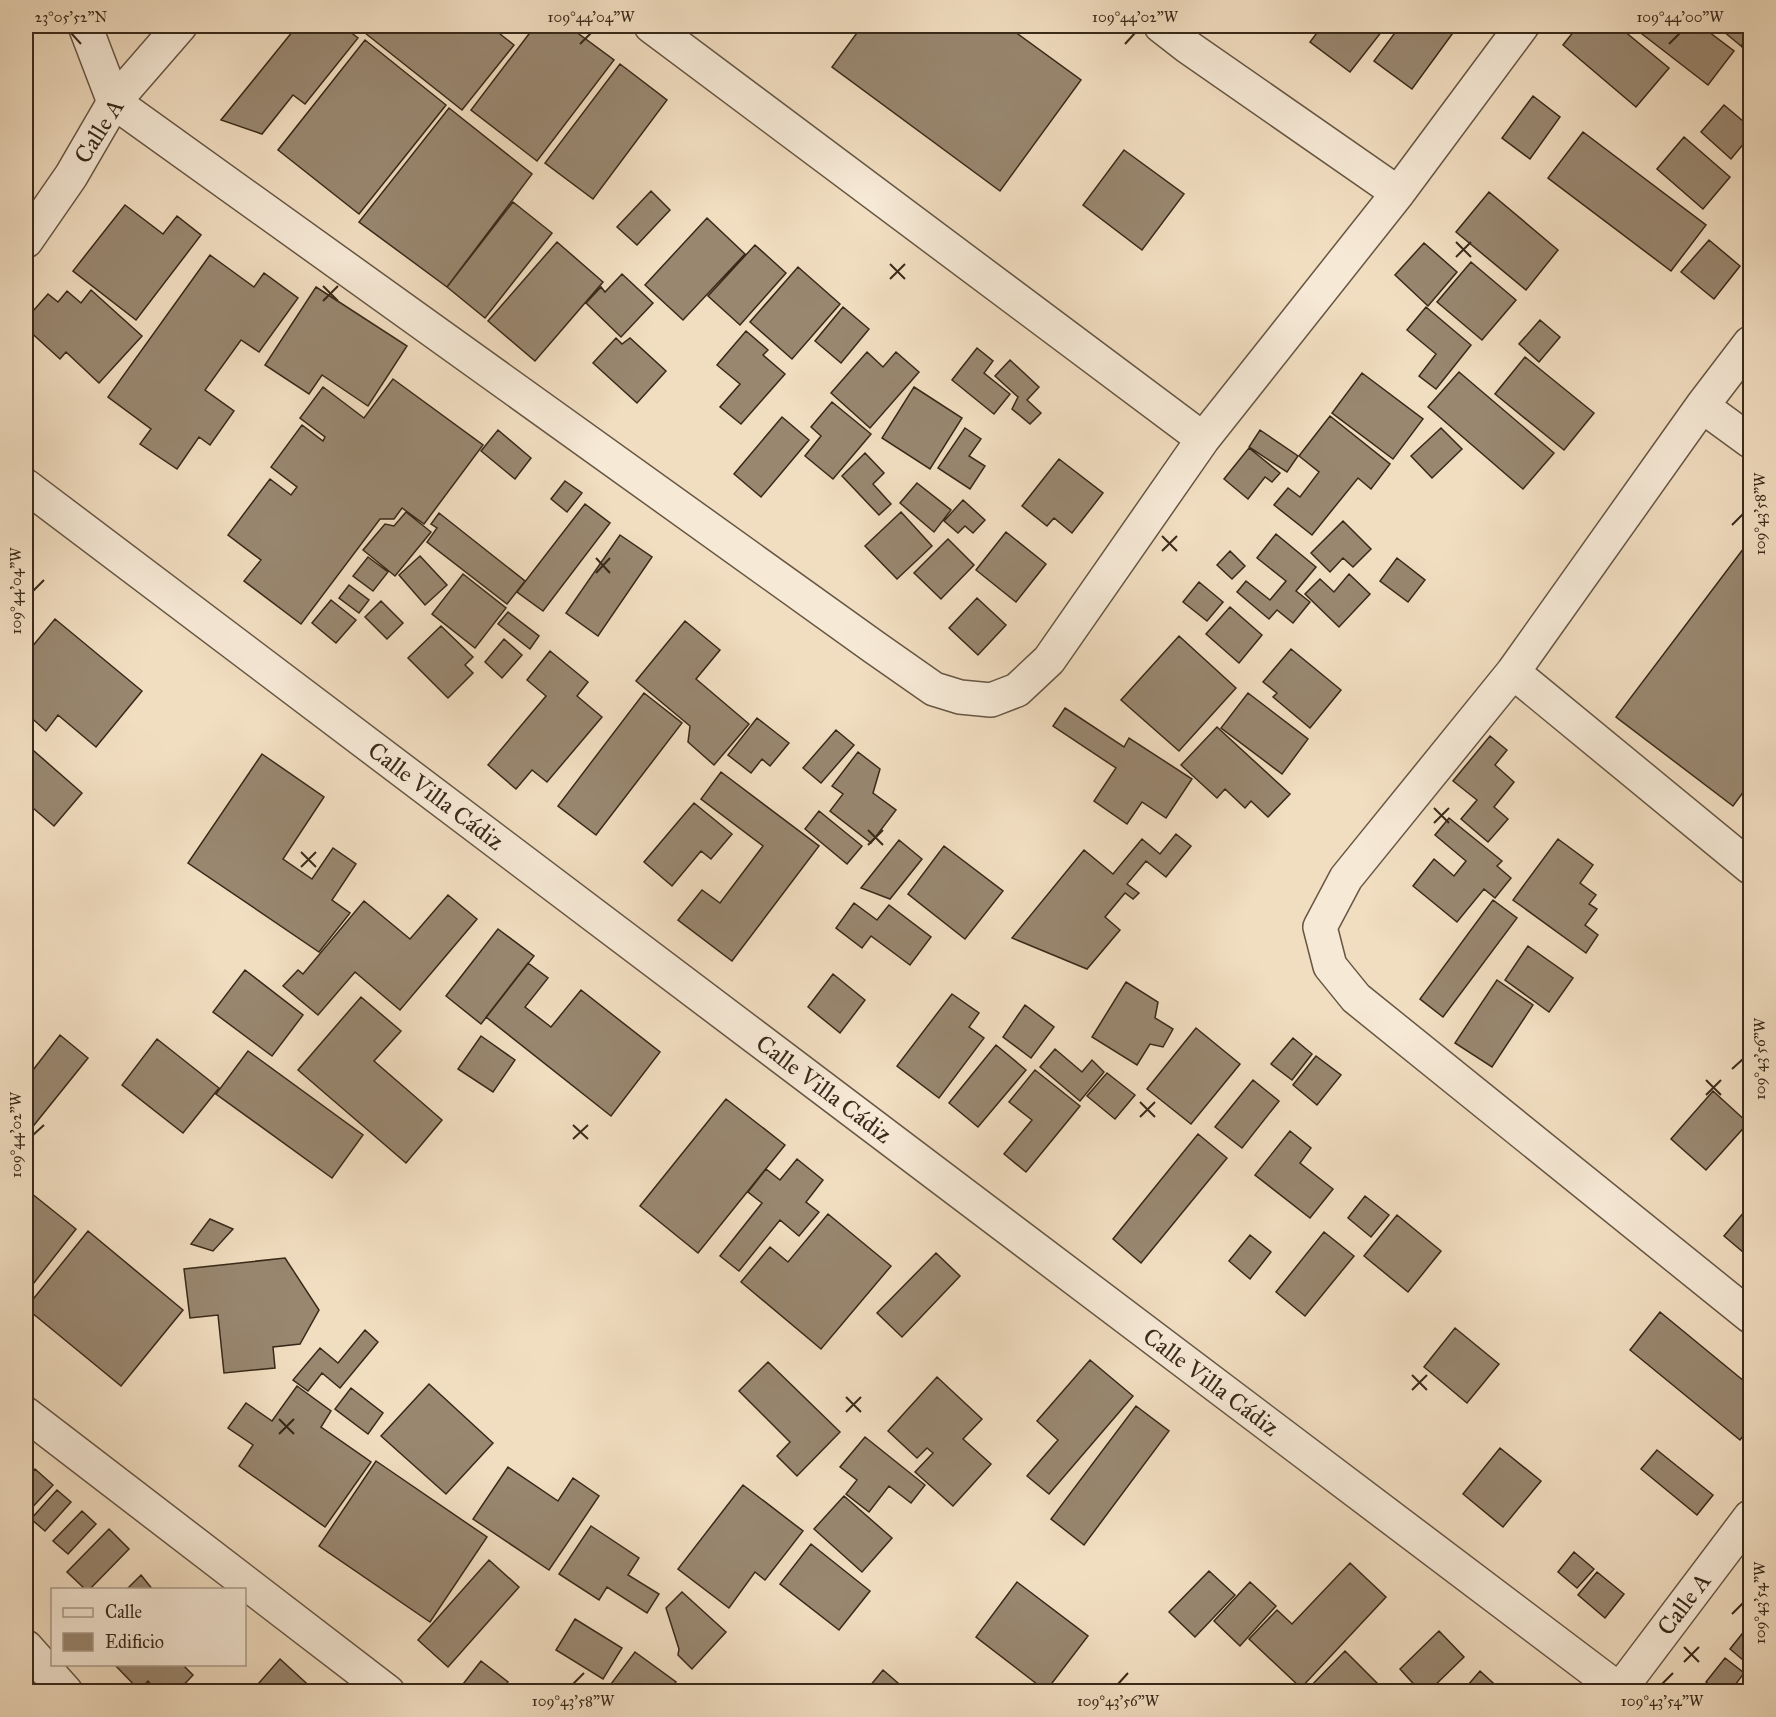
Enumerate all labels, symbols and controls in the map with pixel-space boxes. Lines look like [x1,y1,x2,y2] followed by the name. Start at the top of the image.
[35,8,107,26] text: 23°05'52"N
[548,8,635,26] text: 109°44'04"W
[1092,8,1179,26] text: 109°44'02"W
[1636,8,1724,26] text: 109°44'00"W
[68,93,130,169] street label: Calle A
[1751,472,1769,555] text: 109°43'58"W
[7,547,25,634] text: 109°44'04"W
[362,735,510,857] street label: Calle Villa Cádiz
[1751,1017,1769,1100] text: 109°43'56"W
[750,1028,898,1150] street label: Calle Villa Cádiz
[7,1091,25,1178] text: 109°44'02"W
[1137,1321,1285,1443] street label: Calle Villa Cádiz
[1751,1561,1769,1644] text: 109°43'54"W
[1651,1567,1717,1641] street label: Calle A
[51,1588,246,1666] legend
[105,1601,142,1623] text: Calle
[105,1631,164,1653] text: Edificio
[532,1692,615,1710] text: 109°43'58"W
[1077,1692,1160,1710] text: 109°43'56"W
[1621,1692,1704,1710] text: 109°43'54"W

